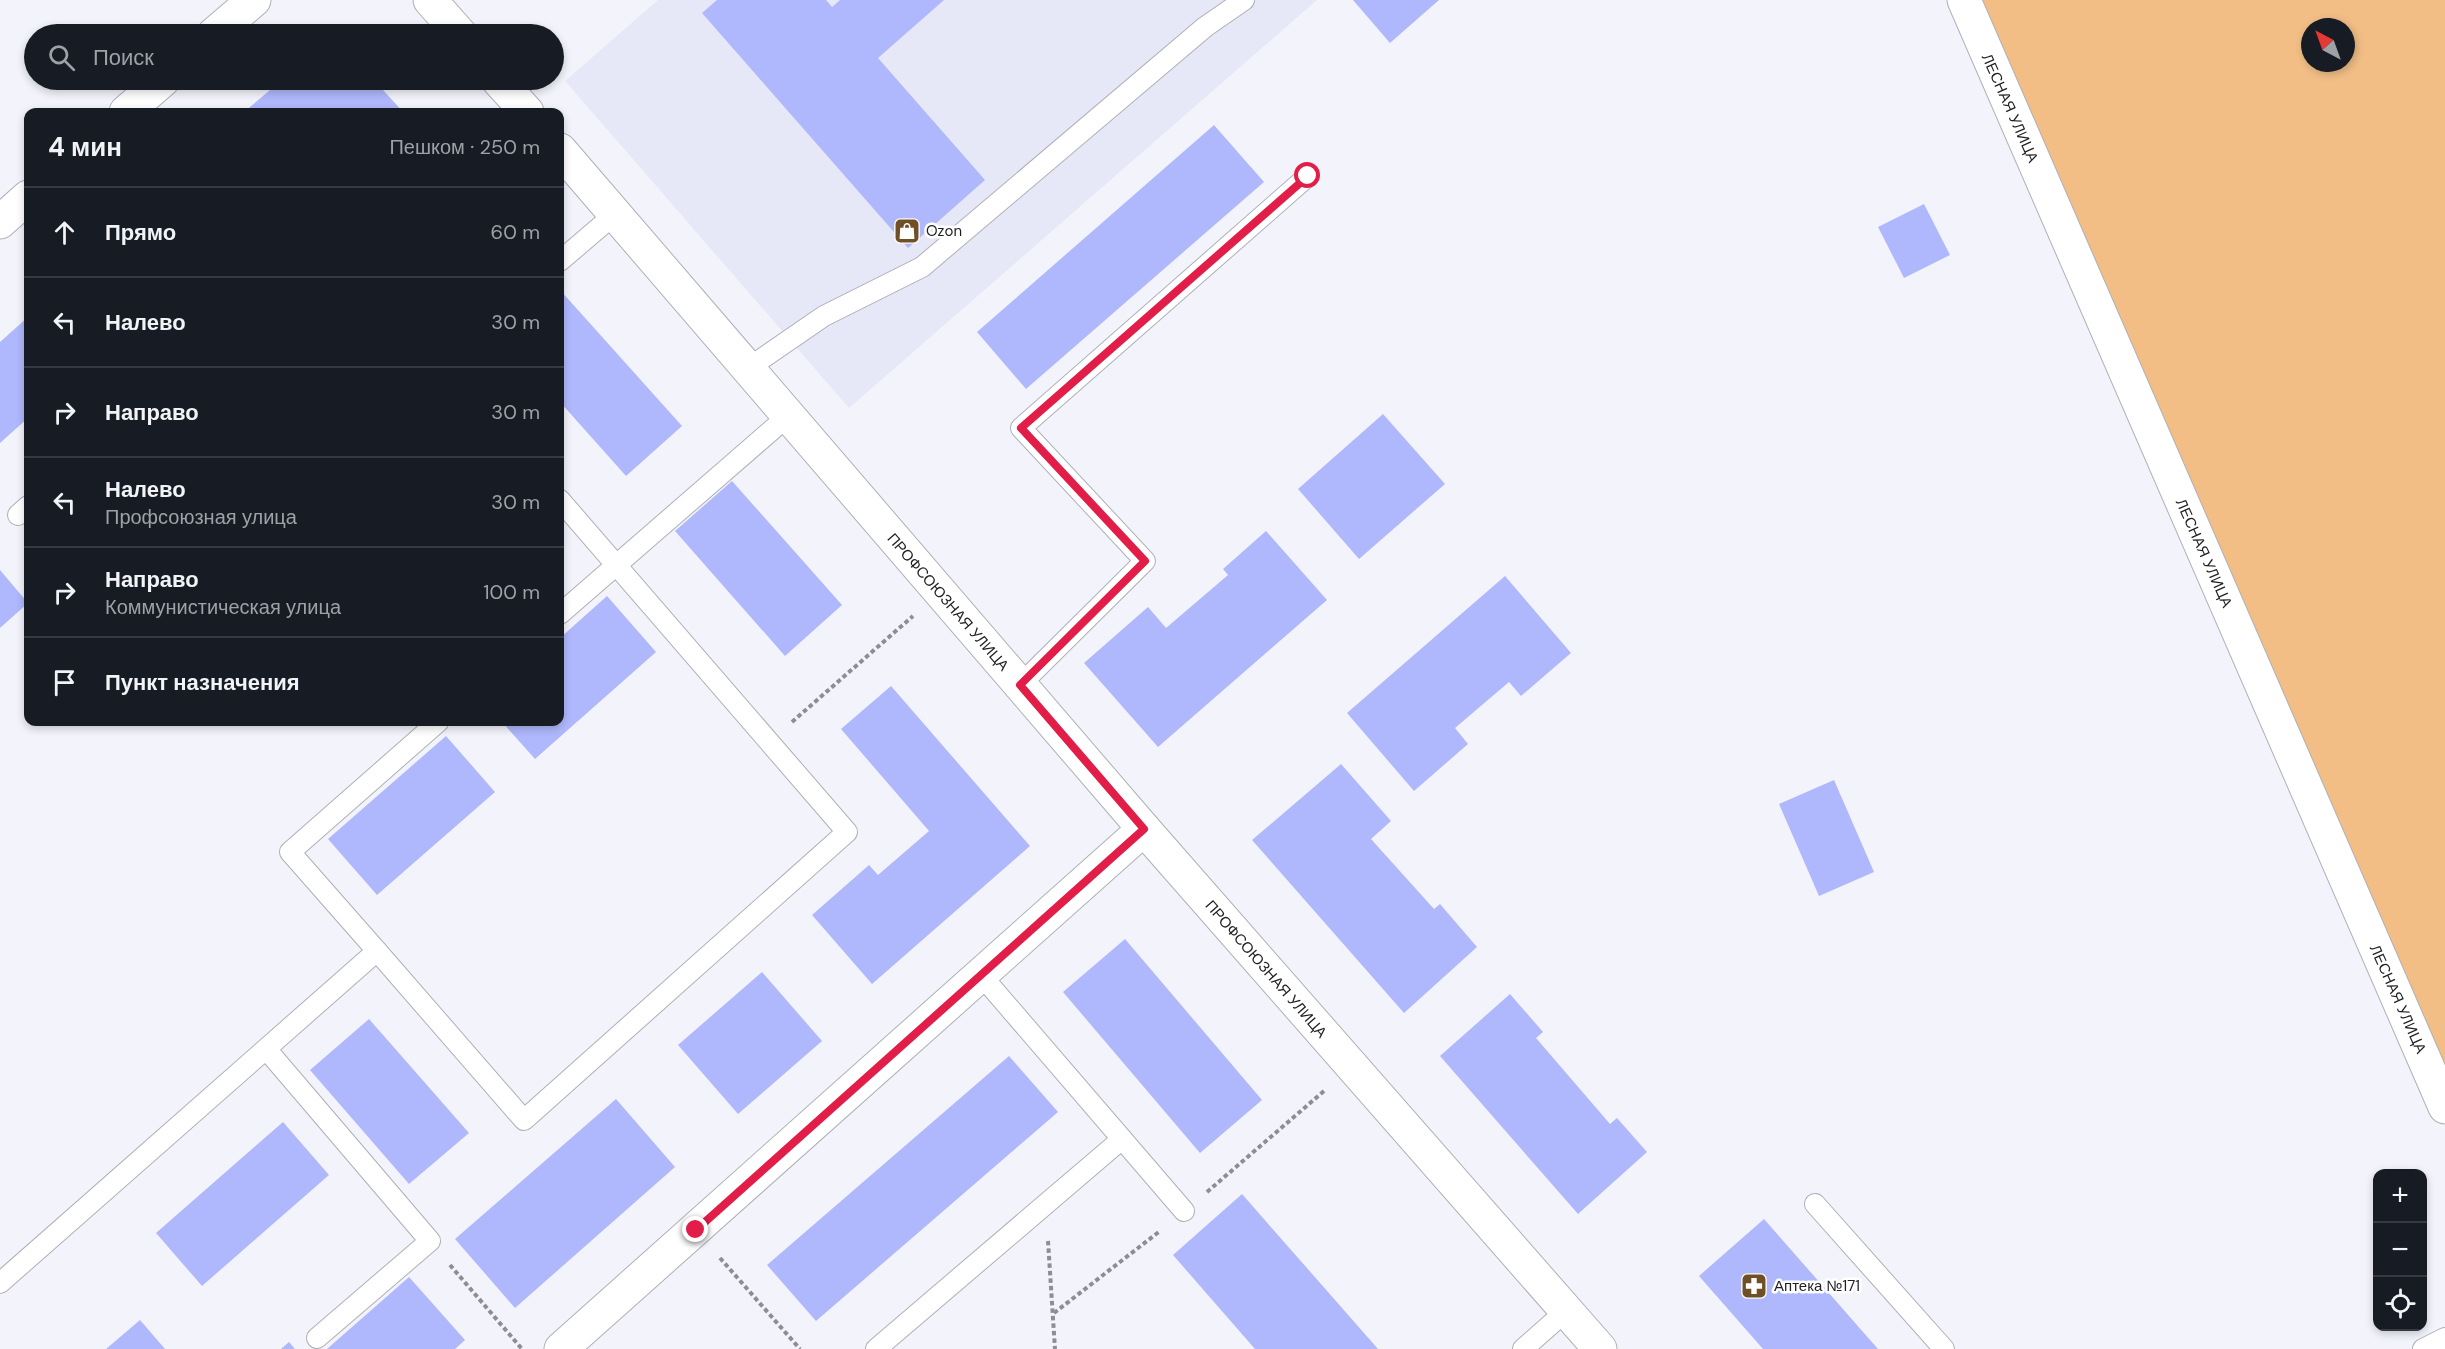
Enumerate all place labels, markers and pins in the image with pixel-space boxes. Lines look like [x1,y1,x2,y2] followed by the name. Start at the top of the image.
[892,216,922,246] shop icon: Ozon
[926,221,962,241] place label: Ozon
[1739,1271,1769,1301] pharmacy icon: Аптека №171
[1774,1276,1860,1296] place label: Аптека №171

